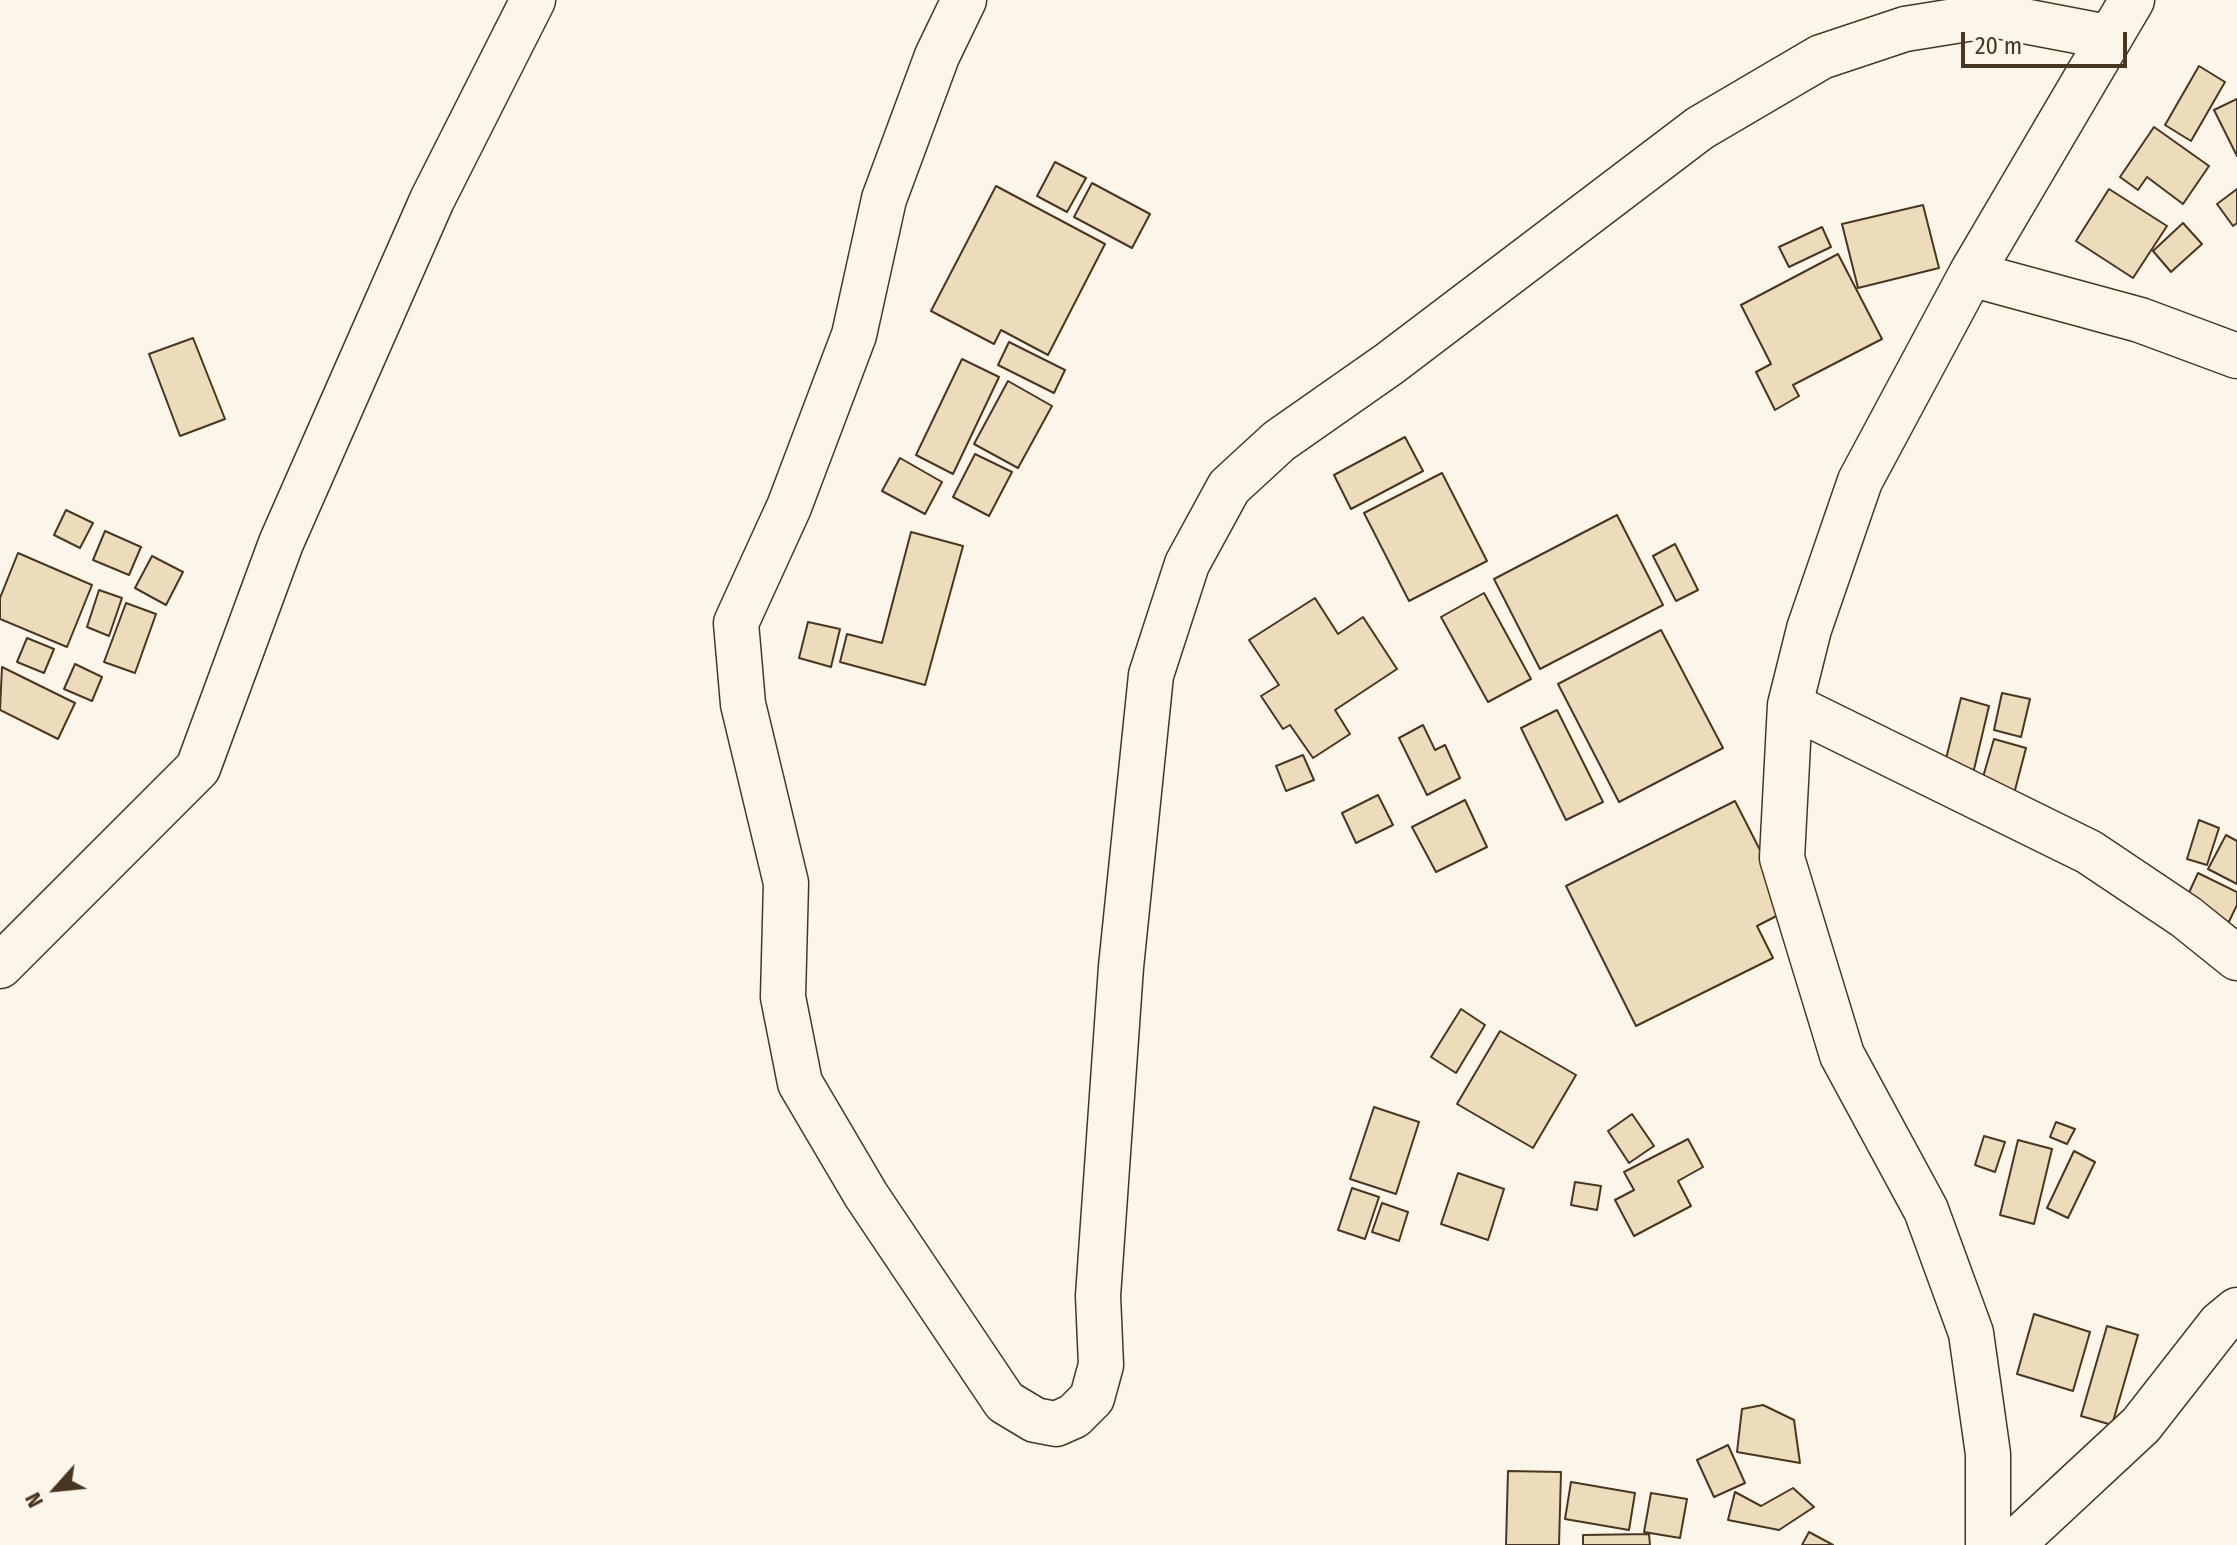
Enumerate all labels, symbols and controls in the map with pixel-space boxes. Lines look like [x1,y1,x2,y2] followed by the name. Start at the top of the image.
[1965,16,2131,66] scale bar
[1975,32,2022,60] text: 20 m
[16,1449,96,1529] north arrow
[19,1488,49,1512] text: N

